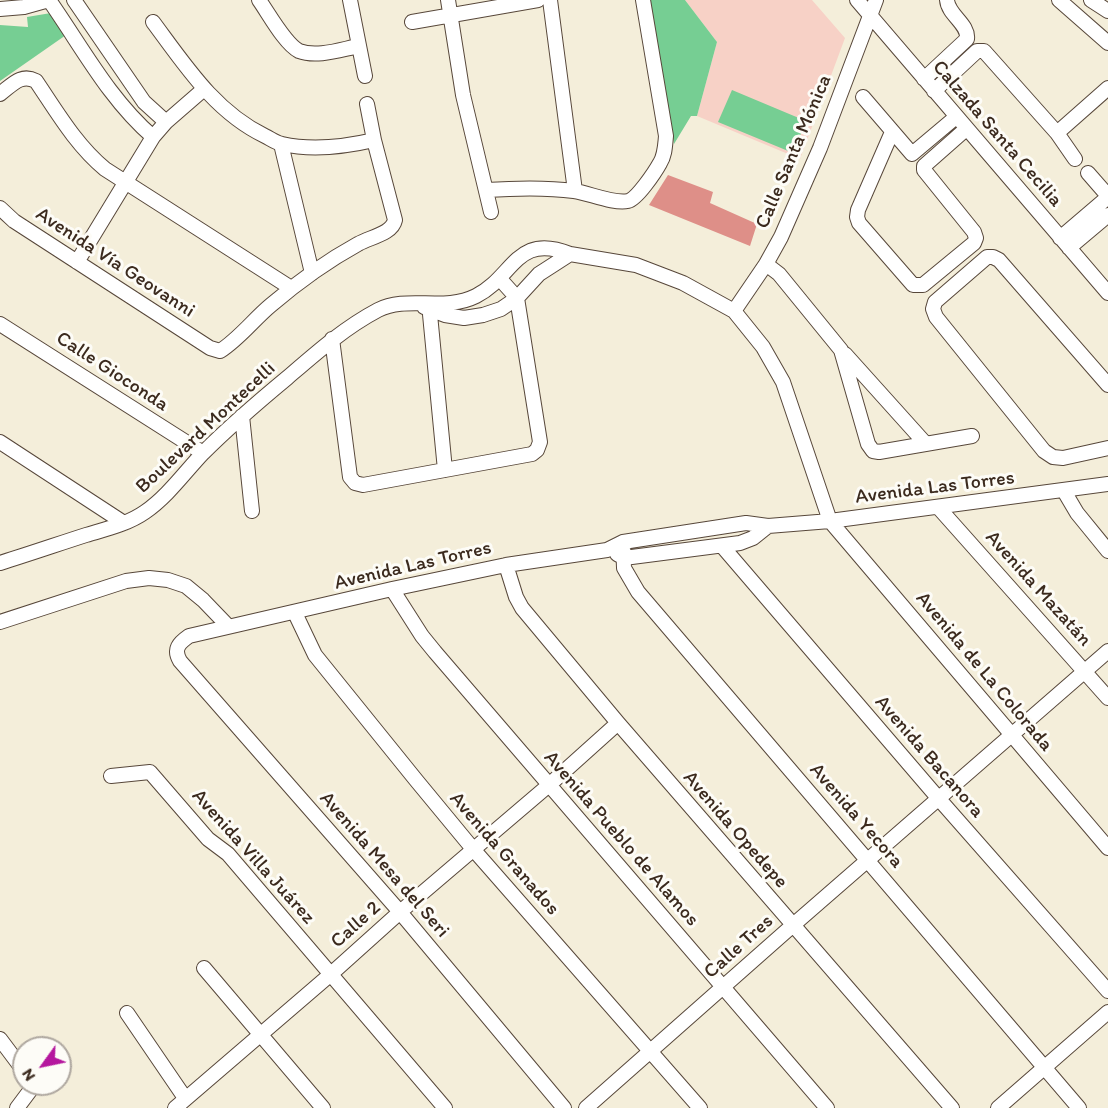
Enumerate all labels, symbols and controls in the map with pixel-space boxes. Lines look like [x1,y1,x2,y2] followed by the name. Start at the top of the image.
[927,56,1067,212] street label: Calzada Santa Cecilia
[751,72,837,232] street label: Calle Santa Mónica
[31,203,199,323] street label: Avenida Vía Geovanni
[51,327,173,417] street label: Calle Gioconda
[131,357,281,499] street label: Boulevard Montecelli
[854,466,1016,510] street label: Avenida Las Torres
[980,526,1096,652] street label: Avenida Mazatán
[332,536,494,596] street label: Avenida Las Torres
[910,587,1058,757] street label: Avenida de La Colorada
[869,691,989,823] street label: Avenida Bacanora
[538,746,704,932] street label: Avenida Pueblo de Alamos
[804,759,908,873] street label: Avenida Yecora
[677,766,793,894] street label: Avenida Opedepe
[186,785,320,929] street label: Avenida Villa Juárez
[314,787,454,943] street label: Avenida Mesa del Seri
[444,787,564,921] street label: Avenida Granados
[326,896,386,954] street label: Calle 2
[699,910,779,984] street label: Calle Tres
[12,1036,72,1096] north arrow
[17,1065,39,1085] text: N

